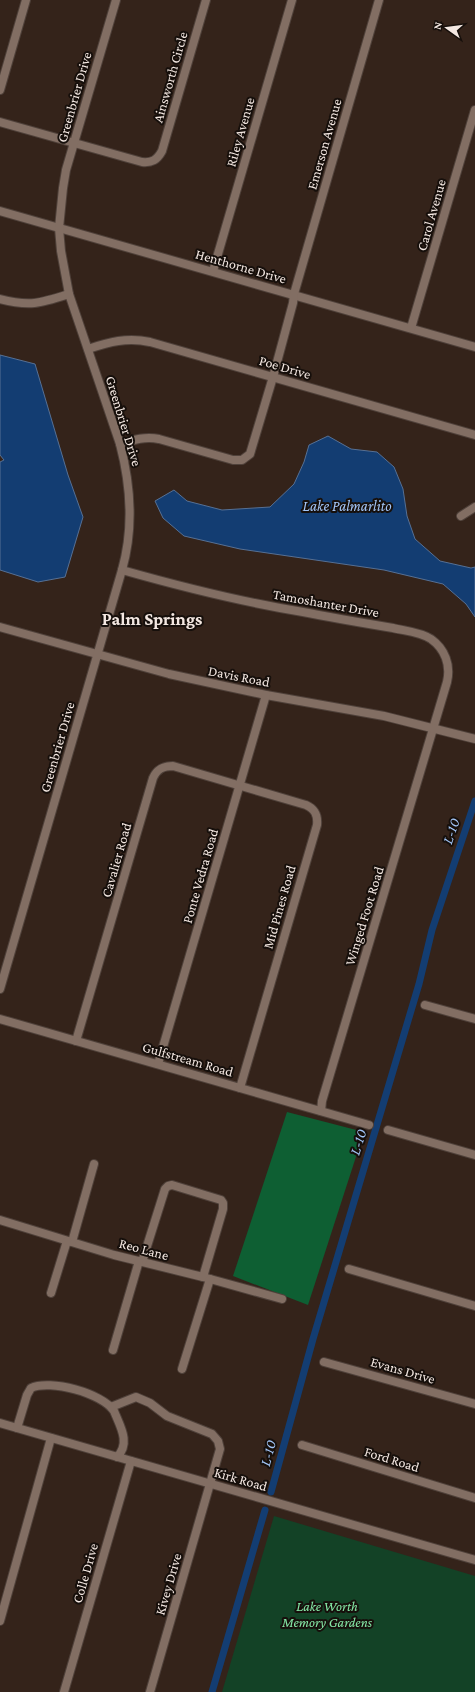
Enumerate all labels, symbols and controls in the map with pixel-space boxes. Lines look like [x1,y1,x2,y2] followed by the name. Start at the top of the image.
[427,8,467,48] north arrow
[431,20,444,31] text: N
[149,30,191,124] street label: Ainsworth Circle
[53,50,95,144] street label: Greenbrier Drive
[222,95,258,169] street label: Riley Avenue
[303,97,345,191] street label: Emerson Avenue
[413,177,449,253] street label: Carol Avenue
[194,245,288,287] street label: Henthorne Drive
[257,352,313,382] street label: Poe Drive
[103,374,145,468] street label: Greenbrier Drive
[302,498,392,514] water label: Lake Palmarlito
[272,586,380,620] street label: Tamoshanter Drive
[102,609,202,629] district label: Palm Springs
[207,662,272,690] street label: Davis Road
[36,700,78,794] street label: Greenbrier Drive
[439,816,463,846] water label: L-10
[98,820,134,899] street label: Cavalier Road
[179,826,221,925] street label: Ponte Vedra Road
[259,863,299,951] street label: Mid Pines Road
[341,864,387,967] street label: Winged Foot Road
[141,1038,236,1080] street label: Gulfstream Road
[347,1127,370,1157] water label: L-10
[118,1235,170,1263] street label: Reo Lane
[369,1353,437,1387] street label: Evans Drive
[257,1438,279,1468] water label: L-10
[363,1443,422,1475] street label: Ford Road
[213,1464,270,1494] street label: Kirk Road
[69,1541,101,1605] street label: Colle Drive
[152,1551,184,1617] street label: Kivey Drive
[281,1598,373,1630] park label: Lake Worth Memory Gardens

